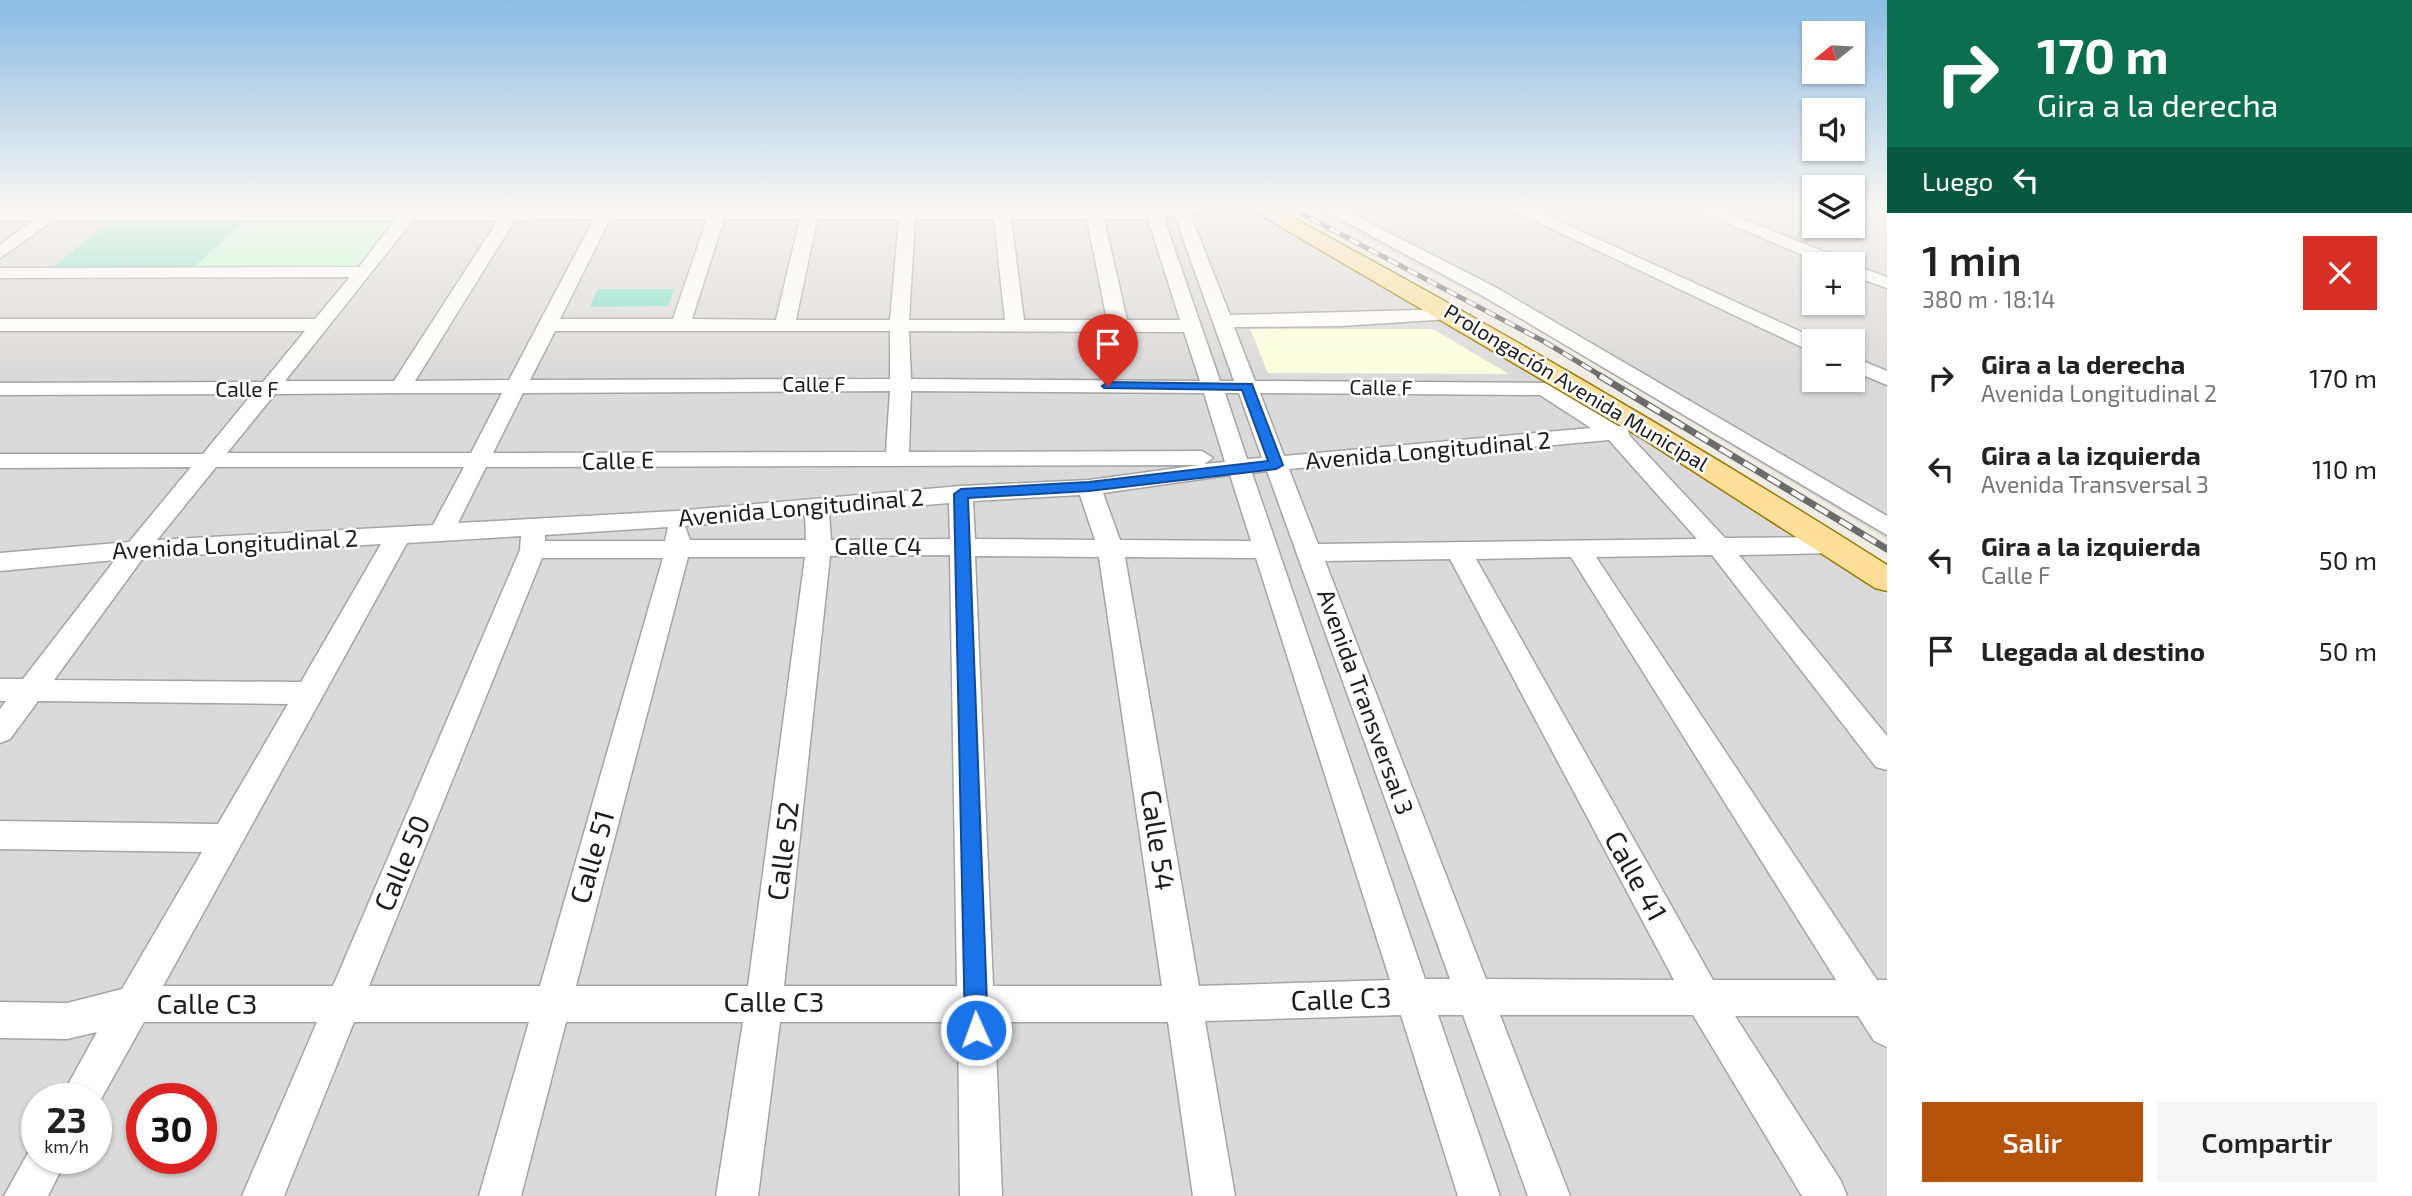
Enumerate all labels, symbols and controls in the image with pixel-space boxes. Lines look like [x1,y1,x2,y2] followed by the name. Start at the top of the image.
[1802,21,1866,84] north arrow
[1802,21,1865,392] map controls
[2037,25,2169,84] text: 170 m
[1922,28,2013,119] icon: right
[2037,85,2278,123] text: Gira a la derecha
[1802,98,1865,161] button: sound
[2007,161,2045,199] icon: left
[1922,165,1993,196] text: Luego
[1802,175,1865,238] button: layers
[1922,234,2022,284] text: 1 min
[2303,236,2377,310] button: close
[1802,252,1865,315] button: +
[1922,285,2055,313] text: 380 m · 18:14
[1440,298,1714,476] street label: Prolongación Avenida Municipal
[1078,314,1138,386] pin
[1089,325,1127,363] icon: arrive
[1802,329,1865,392] button: −
[1981,348,2185,379] text: Gira a la derecha
[1922,359,1960,397] icon: right
[2309,362,2377,393] text: 170 m
[782,371,846,396] street label: Calle F
[1349,373,1413,400] street label: Calle F
[215,376,279,401] street label: Calle F
[1981,379,2217,407] text: Avenida Longitudinal 2
[1304,424,1552,475] street label: Avenida Longitudinal 2
[1981,439,2201,470] text: Gira a la izquierda
[581,444,655,475] street label: Calle E
[1922,450,1960,488] icon: left
[2312,453,2377,484] text: 110 m
[1981,470,2209,498] text: Avenida Transversal 3
[677,481,925,532] street label: Avenida Longitudinal 2
[111,523,359,564] street label: Avenida Longitudinal 2
[1981,530,2201,561] text: Gira a la izquierda
[834,531,922,560] street label: Calle C4
[1922,541,1960,579] icon: left
[2319,544,2377,575] text: 50 m
[1981,561,2050,589] text: Calle F
[1312,585,1421,818] street label: Avenida Transversal 3
[1922,632,1960,670] icon: arrive
[1981,635,2205,666] text: Llegada al destino
[2319,635,2377,666] text: 50 m
[1134,787,1184,893] street label: Calle 54
[759,799,805,903] street label: Calle 52
[562,806,621,907] street label: Calle 51
[366,809,436,916] street label: Calle 50
[1598,825,1675,926] street label: Calle 41
[1290,979,1392,1017] street label: Calle C3
[724,984,824,1018] street label: Calle C3
[157,986,257,1020] street label: Calle C3
[939,993,1013,1067] position arrow
[126,1083,217,1174] speed limit sign: 30
[46,1098,87,1140] text: 23
[1922,1102,2143,1182] button: Salir
[2157,1102,2377,1182] button: Compartir
[44,1135,89,1157] text: km/h

